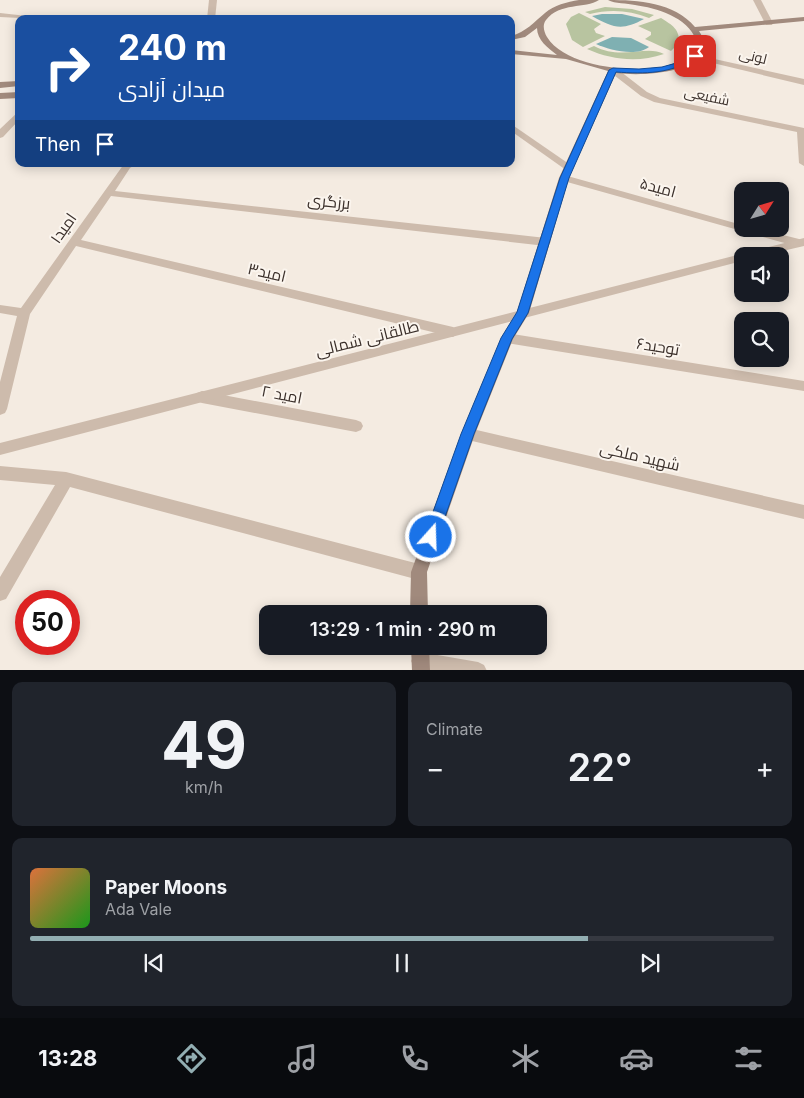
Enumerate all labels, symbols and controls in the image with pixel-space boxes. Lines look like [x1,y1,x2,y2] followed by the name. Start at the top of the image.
[118,26,227,68] text: 240 m
[35,35,100,100] icon: right
[674,35,716,77] pin
[681,42,709,70] icon: arrive
[737,44,769,67] street label: لونی
[118,76,225,102] text: میدان آزادی
[683,82,731,109] street label: شفیعی
[91,130,119,158] icon: arrive
[35,133,81,156] text: Then
[638,173,678,201] street label: امید۵
[734,182,789,238] north arrow
[734,182,789,367] map controls
[306,189,352,214] street label: برزگری
[45,209,81,247] street label: امید۱
[734,247,789,302] button: sound
[246,258,288,286] street label: امید۳
[734,312,789,367] button: search
[313,315,421,362] street label: طالقانی شمالی
[635,333,682,359] street label: توحید۶
[260,380,304,408] street label: امید ۲
[598,437,682,476] street label: شهید ملکی
[404,510,456,562] position arrow
[15,590,80,655] speed limit sign: 50
[310,618,496,641] text: 13:29 · 1 min · 290 m
[161,705,247,784] text: 49
[426,719,483,739] text: Climate
[568,744,632,790] text: 22°
[426,751,445,785] text: −
[755,751,774,785] text: +
[185,777,223,797] text: km/h
[105,876,227,899] text: Paper Moons
[105,899,172,919] text: Ada Vale
[140,949,168,977] icon: previous
[388,949,416,977] icon: pause
[636,949,664,977] icon: next
[174,1041,209,1076] icon: directions
[285,1041,320,1076] icon: music
[397,1041,432,1076] icon: phone
[508,1041,543,1076] icon: climate
[619,1041,654,1076] icon: car
[731,1041,766,1076] icon: filters
[38,1045,97,1071] text: 13:28

